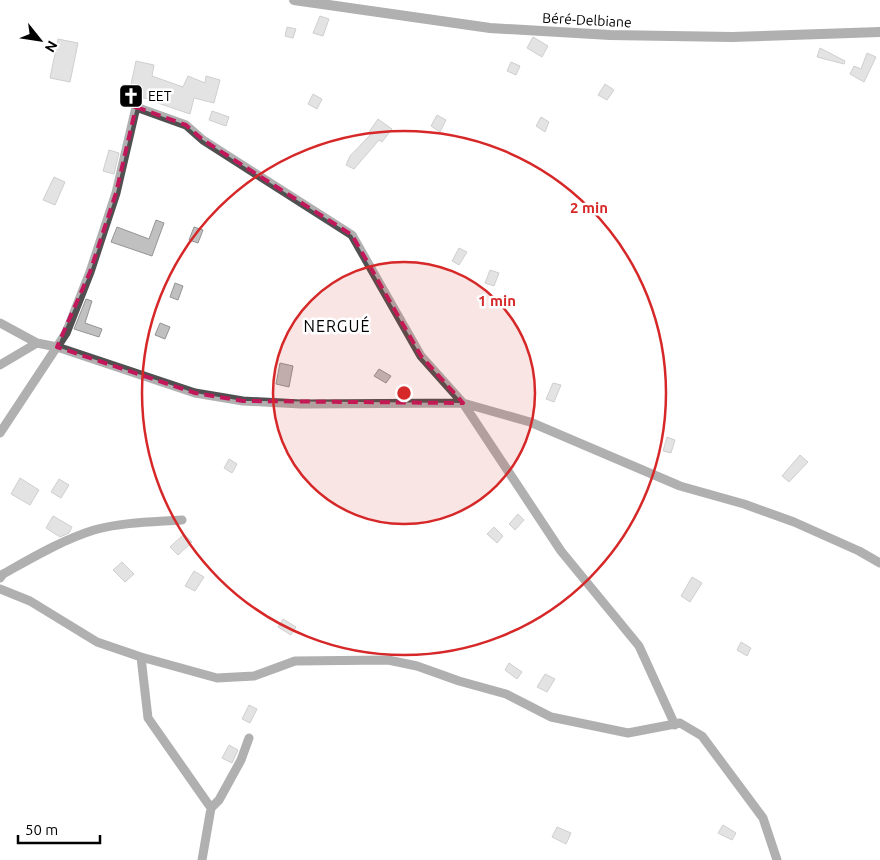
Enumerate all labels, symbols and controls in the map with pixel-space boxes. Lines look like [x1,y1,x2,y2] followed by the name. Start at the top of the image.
[542,10,632,30] street label: Béré-Delbiane
[15,15,65,65] north arrow
[42,38,61,55] text: N
[118,83,144,109] church icon: EET
[148,88,172,104] place label: EET
[570,199,608,216] text: 2 min
[478,292,516,309] text: 1 min
[304,315,370,335] district label: NERGUÉ
[395,384,413,402] centre of rings
[18,812,100,844] scale bar
[25,821,58,838] text: 50 m

